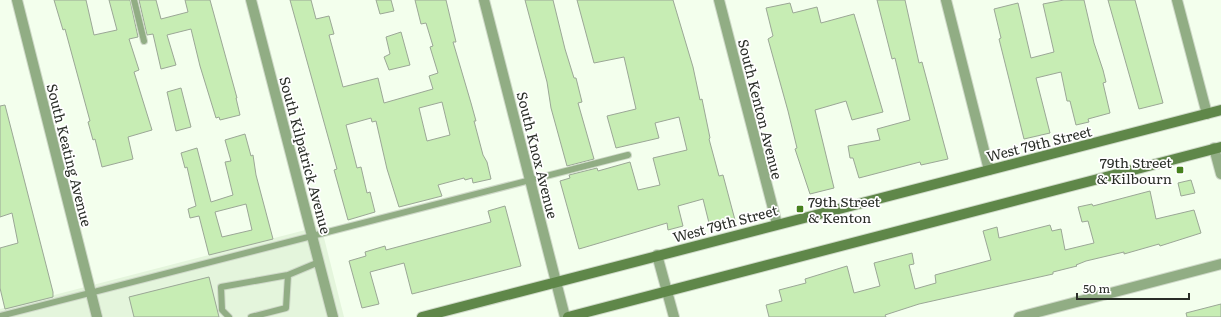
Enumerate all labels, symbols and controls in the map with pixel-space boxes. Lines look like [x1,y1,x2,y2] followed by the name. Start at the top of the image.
[734,37,788,181] street label: South Kenton Avenue
[275,74,337,236] street label: South Kilpatrick Avenue
[43,81,97,229] street label: South Keating Avenue
[513,89,563,221] street label: South Knox Avenue
[984,120,1094,166] street label: West 79th Street
[1097,152,1172,188] place label: 79th Street & Kilbourn
[1175,165,1185,175] marker: 79th Street & Kilbourn
[808,191,881,227] place label: 79th Street & Kenton
[670,199,780,247] street label: West 79th Street
[795,204,805,214] marker: 79th Street & Kenton
[1077,275,1189,301] scale bar
[1083,279,1110,297] text: 50 m

